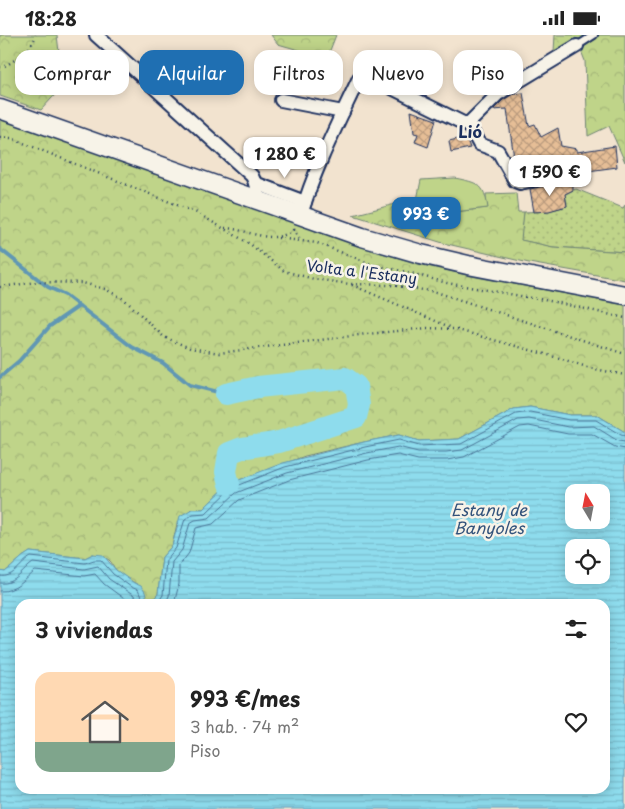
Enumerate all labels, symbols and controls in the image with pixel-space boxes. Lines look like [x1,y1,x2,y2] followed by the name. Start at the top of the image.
[25,4,77,32] text: 18:28
[15,50,129,95] chip: Comprar
[139,50,244,95] chip: Alquilar
[254,50,343,95] chip: Filtros
[353,50,443,95] chip: Nuevo
[453,50,523,95] chip: Piso
[458,119,482,143] district label: Lió
[239,137,331,179] pin: 1 280 €
[254,141,316,165] text: 1 280 €
[504,155,596,197] pin: 1 590 €
[519,159,581,183] text: 1 590 €
[391,197,461,239] pin: 993 €
[403,201,449,225] text: 993 €
[305,253,419,289] street label: Volta a l'Estany
[565,484,610,529] north arrow
[565,484,610,584] map controls
[451,497,528,539] water label: Estany de Banyoles
[565,539,610,584] button: locate
[35,613,153,645] text: 3 viviendas
[562,615,590,643] icon: filters
[190,682,300,714] text: 993 €/mes
[75,692,135,752] icon: home
[562,708,590,736] icon: heart
[190,714,299,738] text: 3 hab. · 74 m²
[190,738,220,762] text: Piso

